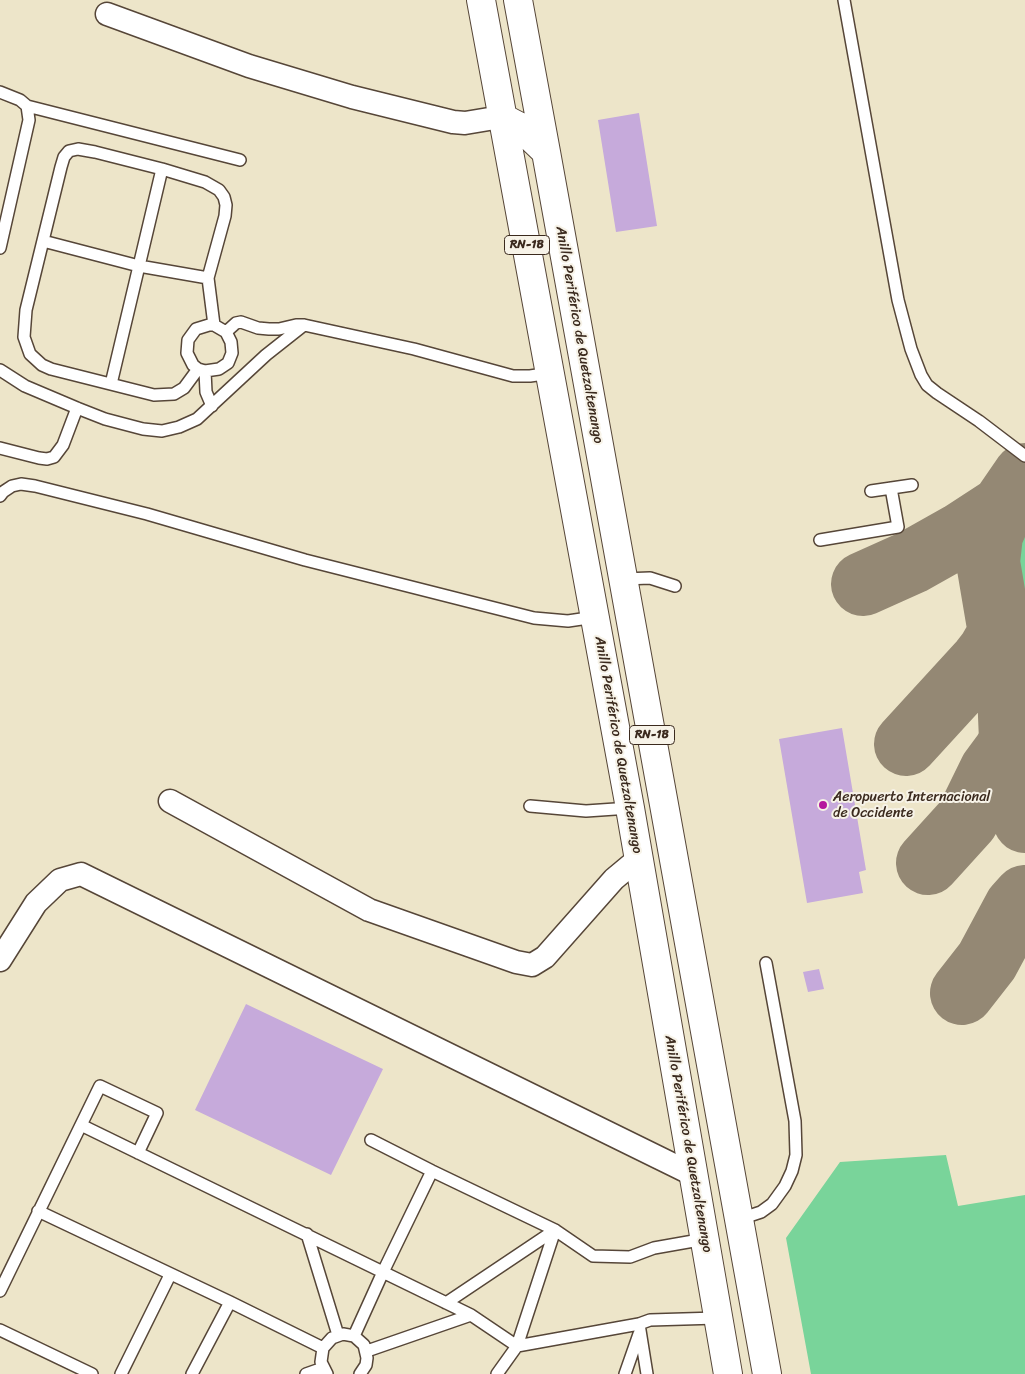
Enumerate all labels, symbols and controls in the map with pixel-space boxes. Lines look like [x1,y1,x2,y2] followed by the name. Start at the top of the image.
[552,225,606,445] street label: Anillo Periférico de Quetzaltenango
[504,236,550,254] road number: RN-1B
[591,635,645,855] street label: Anillo Periférico de Quetzaltenango
[630,726,674,744] road number: RN-1B
[833,789,990,822] place label: Aeropuerto Internacional de Occidente
[817,799,829,811] marker: Aeropuerto Internacional de Occidente
[661,1034,715,1254] street label: Anillo Periférico de Quetzaltenango

